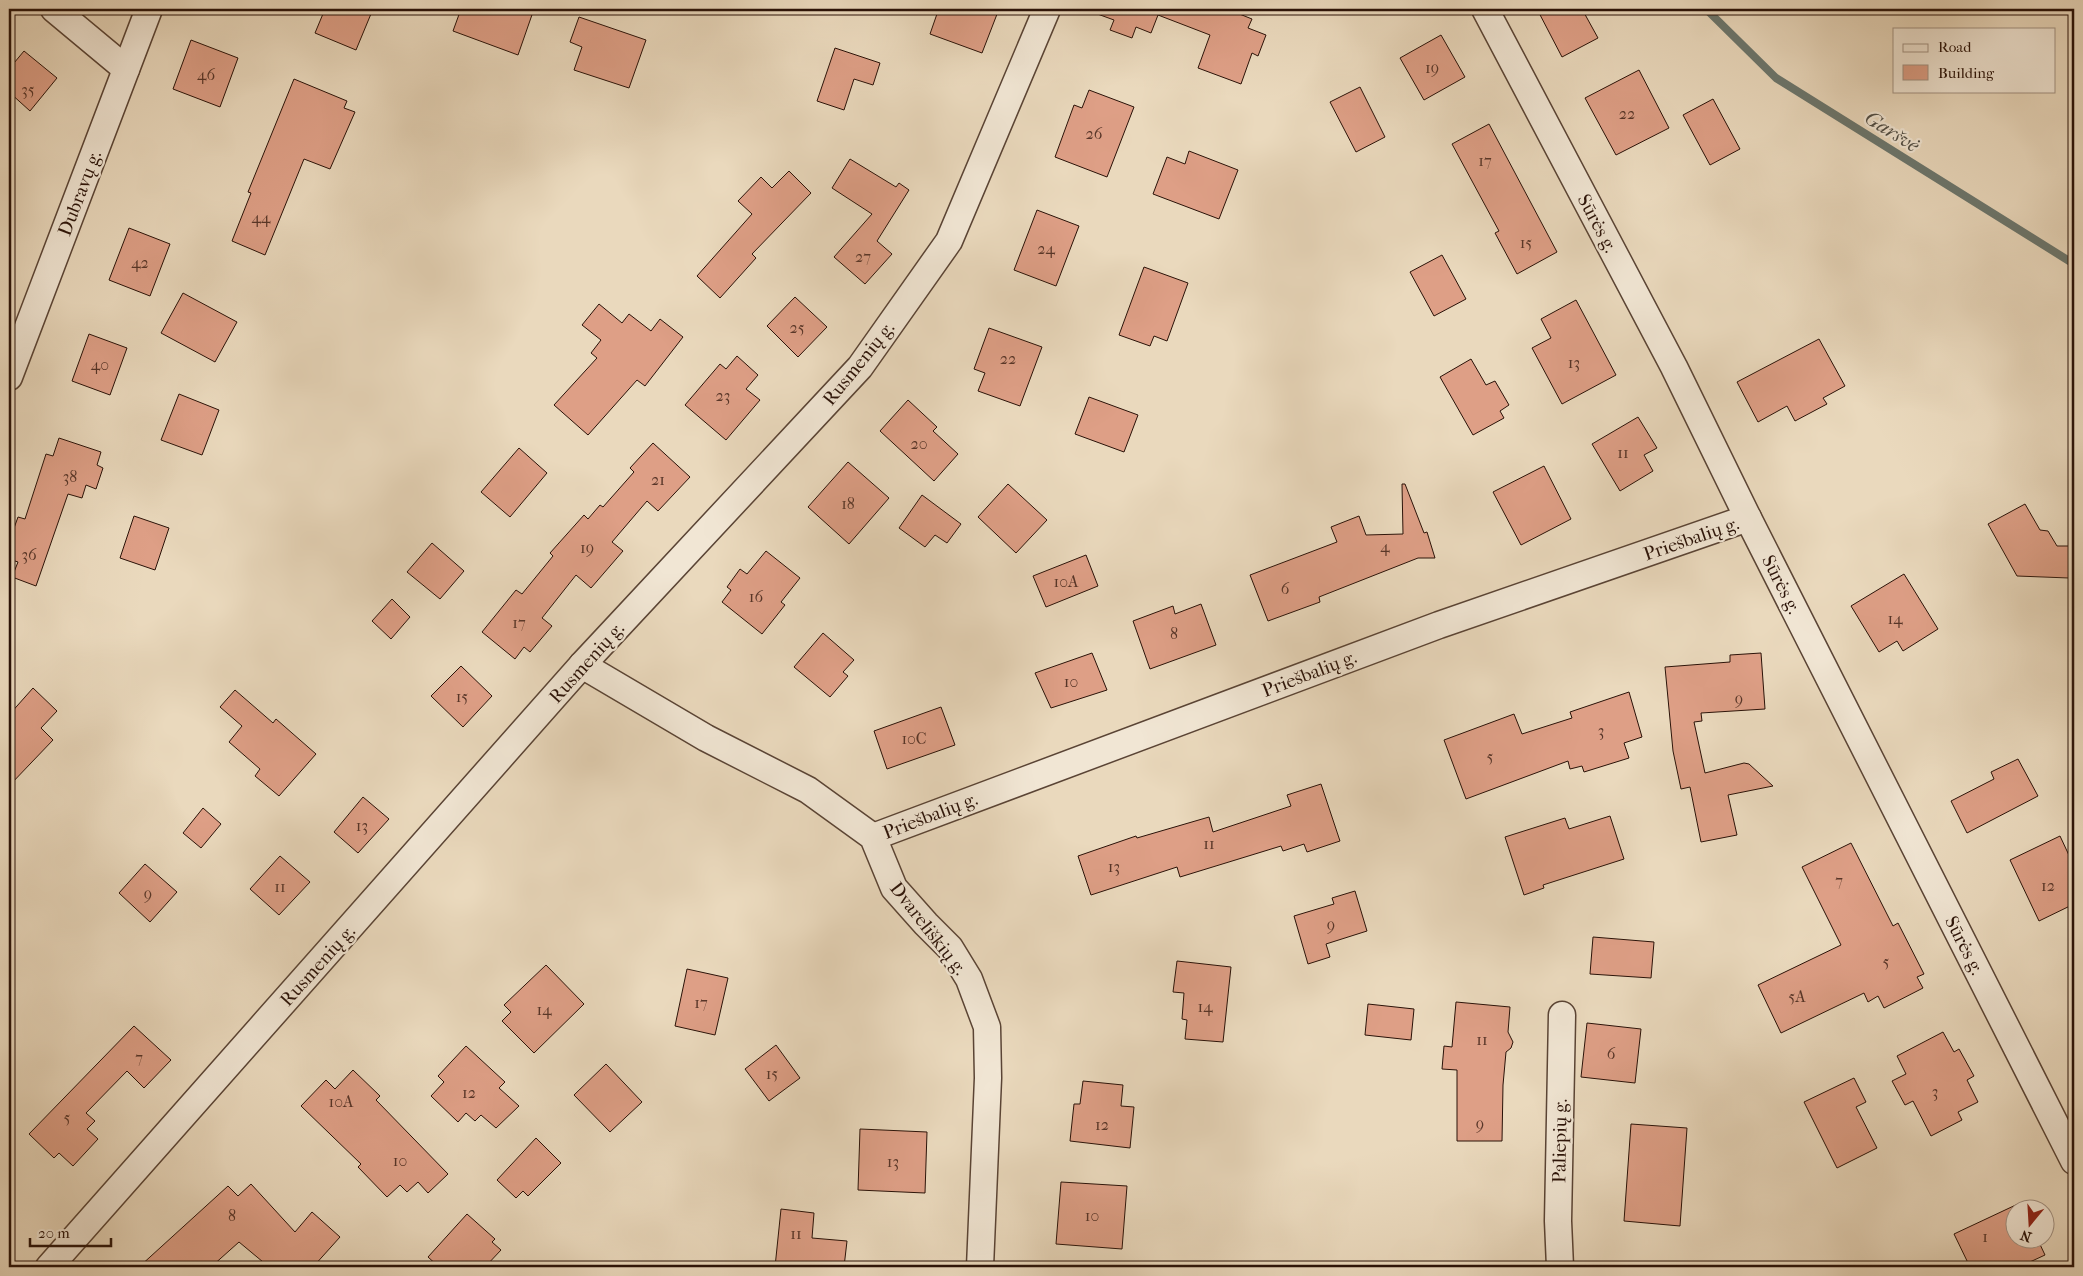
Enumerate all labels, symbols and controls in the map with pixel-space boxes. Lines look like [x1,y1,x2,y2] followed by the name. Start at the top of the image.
[1893,28,2056,92] legend
[1938,38,1972,56] text: Road
[1425,58,1439,77] house number: 19
[1938,64,1995,82] text: Building
[197,65,215,84] house number: 46
[21,80,35,99] house number: 35
[1619,104,1635,123] house number: 22
[1860,106,1924,157] water label: Garšvė
[1086,124,1103,143] house number: 26
[54,148,106,239] street label: Dubravų g.
[1478,151,1492,170] house number: 17
[1573,191,1622,256] street label: Sūrės g.
[252,208,271,227] house number: 44
[1520,233,1532,252] house number: 15
[1037,239,1055,258] house number: 24
[855,247,871,266] house number: 27
[131,253,149,272] house number: 42
[818,317,899,410] street label: Rusmenių g.
[789,318,805,337] house number: 25
[1000,349,1016,368] house number: 22
[1568,353,1580,372] house number: 13
[91,355,109,374] house number: 40
[716,386,730,405] house number: 23
[910,434,928,453] house number: 20
[1617,443,1629,462] house number: 11
[63,467,77,486] house number: 38
[651,470,665,489] house number: 21
[841,494,855,513] house number: 18
[1641,512,1742,566] street label: Priešbalių g.
[1380,537,1390,556] house number: 4
[580,538,594,557] house number: 19
[21,545,37,564] house number: 36
[1757,551,1805,617] street label: Sūrės g.
[1054,572,1079,591] house number: 10A
[1281,579,1290,598] house number: 6
[749,587,763,606] house number: 16
[1887,609,1903,628] house number: 14
[512,613,526,632] house number: 17
[545,618,629,708] street label: Rusmenių g.
[1170,624,1178,643] house number: 8
[1259,646,1360,702] street label: Priešbalių g.
[1064,672,1078,691] house number: 10
[456,687,468,706] house number: 15
[1735,689,1743,708] house number: 9
[1598,721,1604,740] house number: 3
[901,729,927,748] house number: 10C
[1487,747,1494,766] house number: 5
[880,788,981,844] street label: Priešbalių g.
[356,816,368,835] house number: 13
[1203,834,1215,853] house number: 11
[1108,857,1120,876] house number: 13
[1835,871,1843,890] house number: 7
[2041,876,2055,895] house number: 12
[274,877,286,896] house number: 11
[885,878,971,979] street label: Dvareliškių g.
[144,884,152,903] house number: 9
[1940,912,1988,978] street label: Sūrės g.
[1327,915,1335,934] house number: 9
[276,921,360,1011] street label: Rusmenių g.
[1883,952,1890,971] house number: 5
[1788,987,1806,1006] house number: 5A
[694,993,708,1012] house number: 17
[1197,997,1213,1016] house number: 14
[536,1000,552,1019] house number: 14
[1476,1030,1488,1049] house number: 11
[1607,1044,1616,1063] house number: 6
[135,1048,143,1067] house number: 7
[766,1064,778,1083] house number: 15
[1932,1082,1938,1101] house number: 3
[462,1083,476,1102] house number: 12
[329,1092,354,1111] house number: 10A
[1548,1099,1572,1183] street label: Paliepių g.
[64,1108,71,1127] house number: 5
[1476,1114,1484,1133] house number: 9
[1095,1115,1109,1134] house number: 12
[393,1151,407,1170] house number: 10
[887,1152,899,1171] house number: 13
[2006,1198,2056,1248] north arrow
[228,1206,236,1225] house number: 8
[1085,1206,1099,1225] house number: 10
[30,1216,111,1248] scale bar
[38,1224,70,1242] text: 20 m
[790,1224,802,1243] house number: 11
[2018,1226,2034,1246] text: N
[1982,1227,1988,1246] house number: 1

